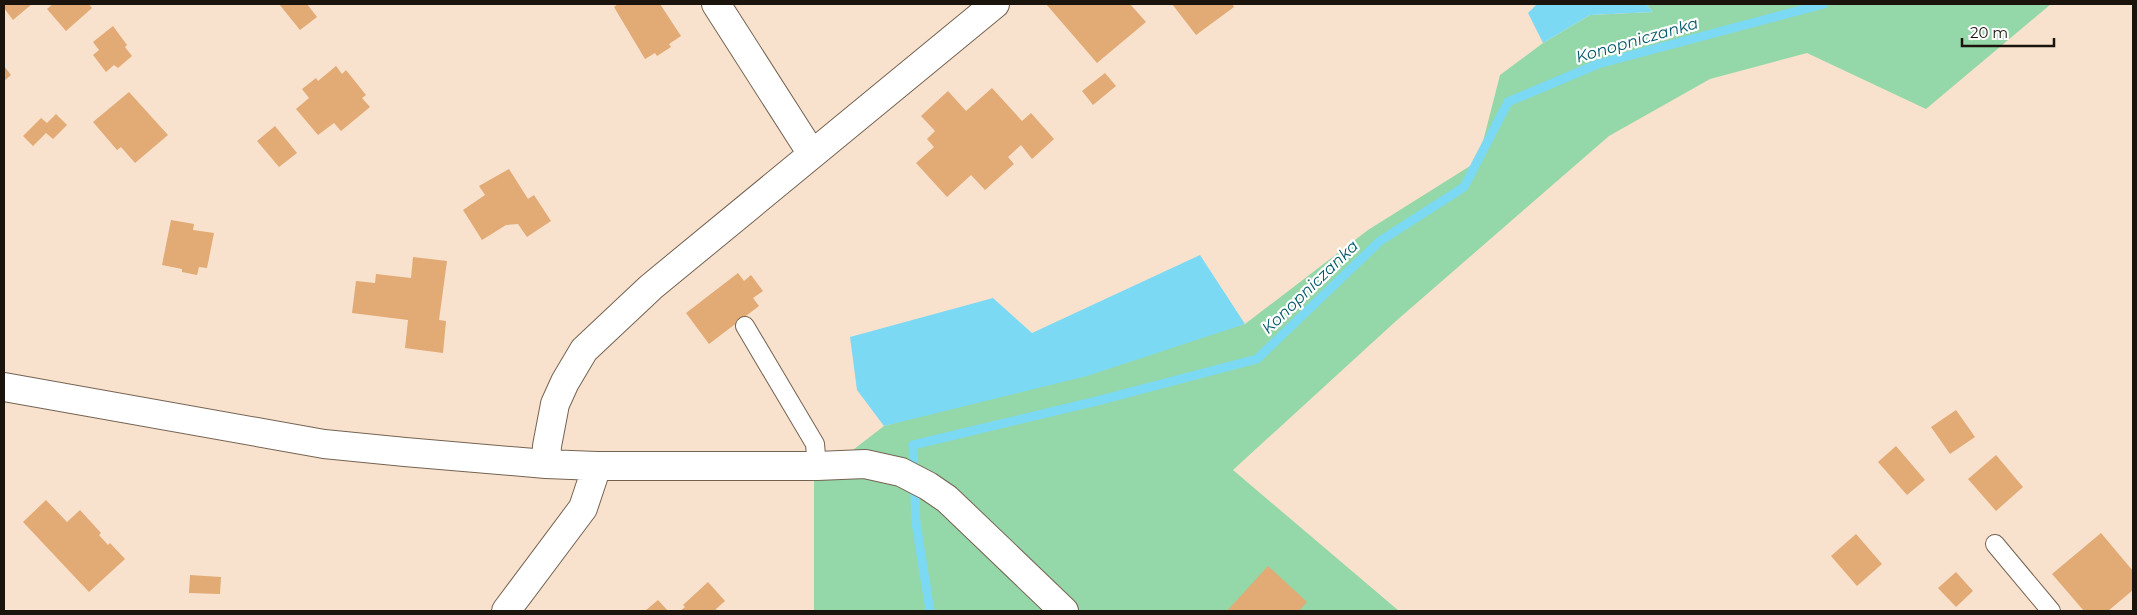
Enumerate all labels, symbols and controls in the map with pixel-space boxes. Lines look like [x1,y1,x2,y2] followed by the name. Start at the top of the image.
[1574,13,1701,67] water label: Konopniczanka
[1962,15,2054,47] scale bar
[1970,23,2008,42] text: 20 m
[1258,236,1362,338] water label: Konopniczanka

